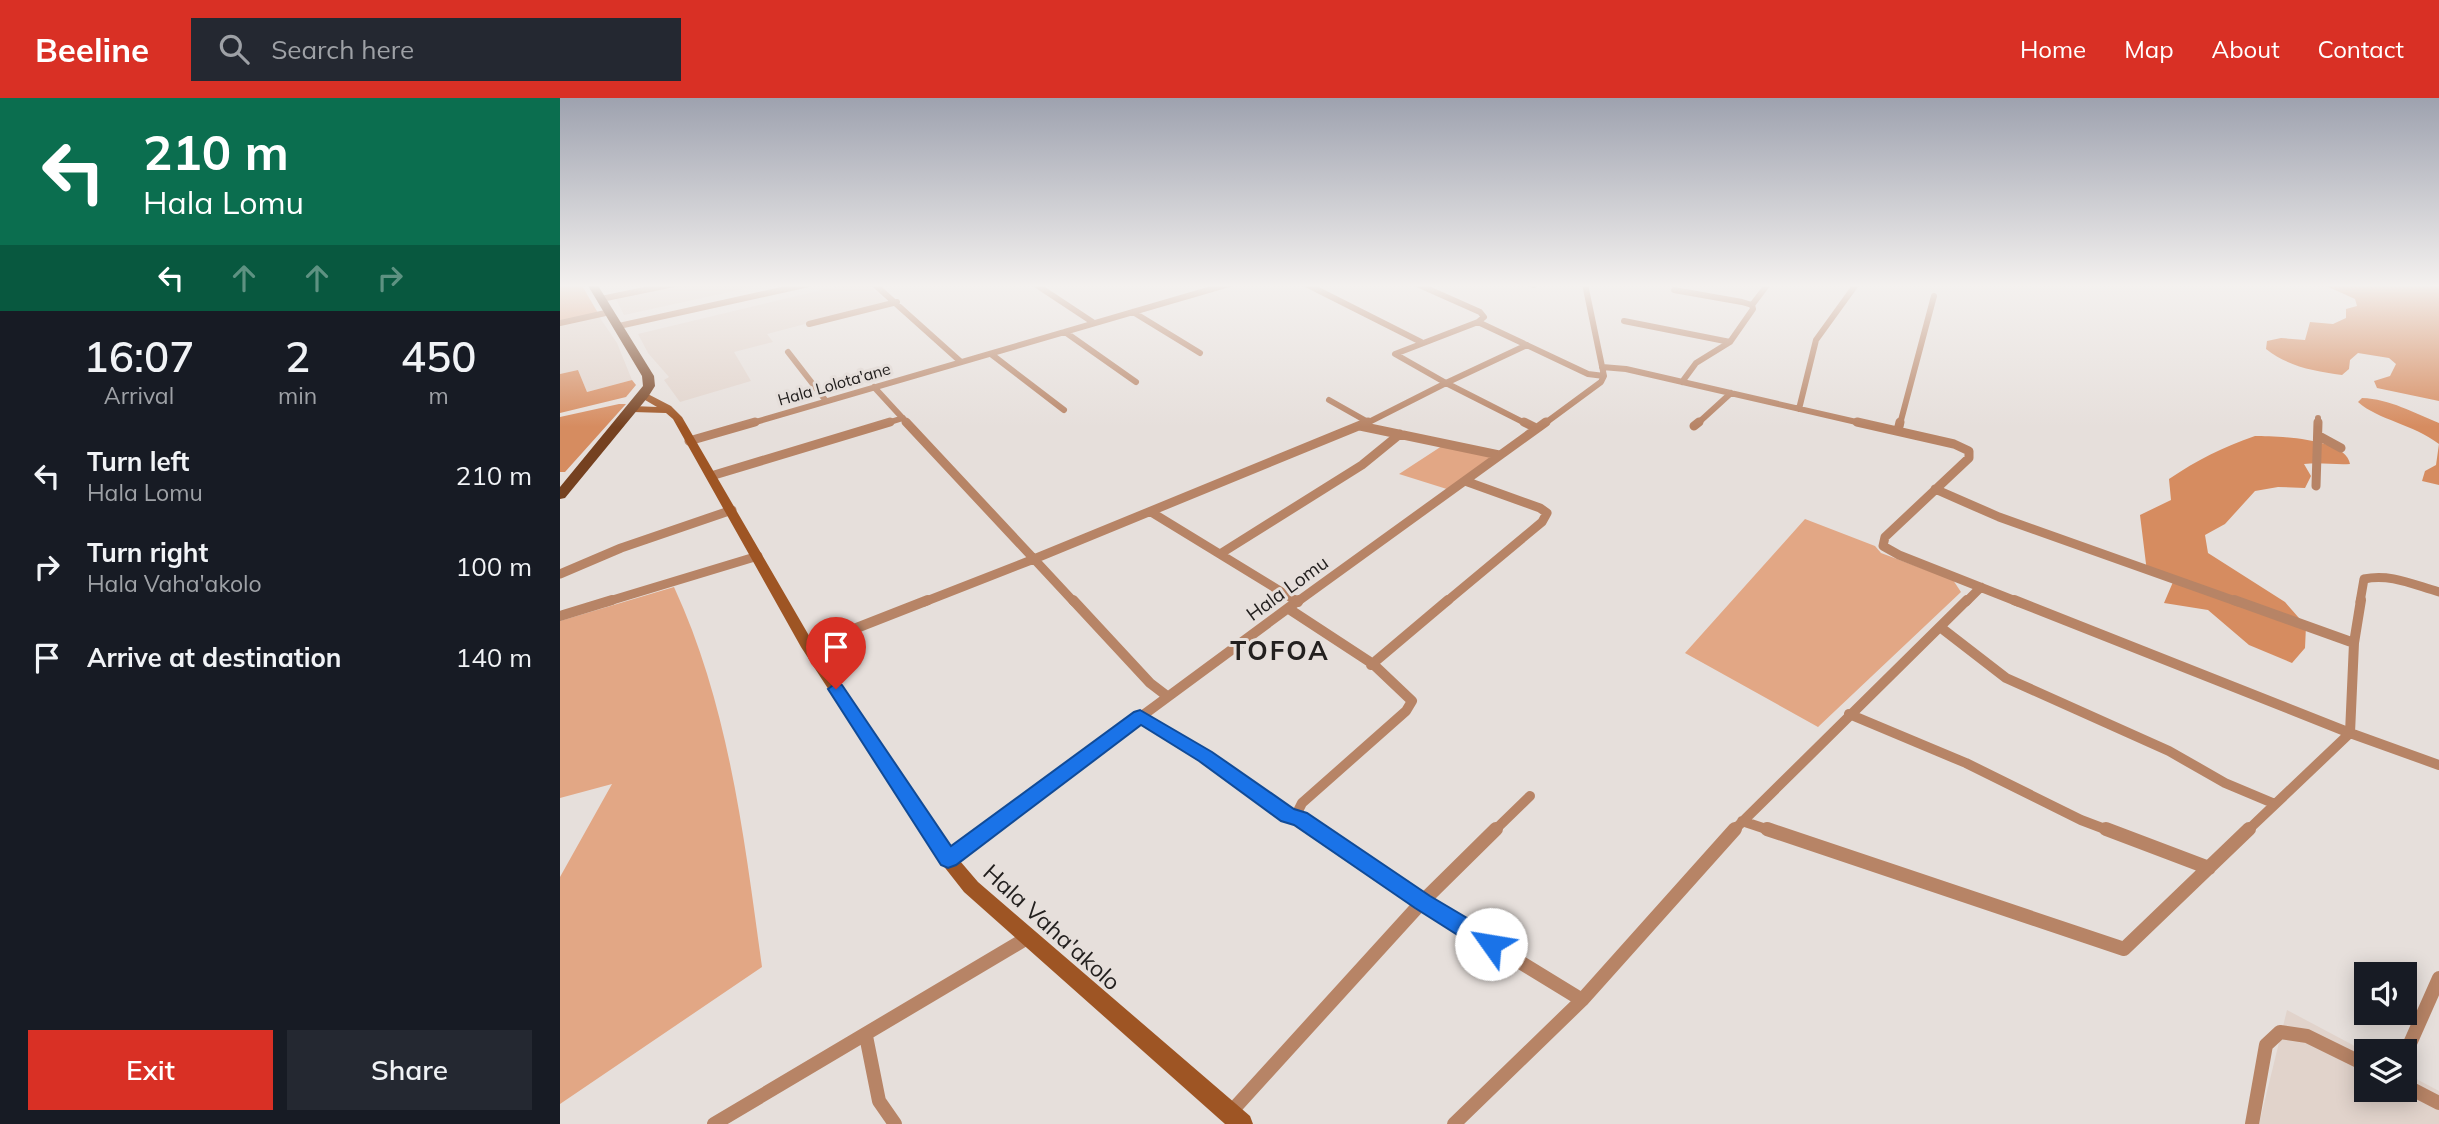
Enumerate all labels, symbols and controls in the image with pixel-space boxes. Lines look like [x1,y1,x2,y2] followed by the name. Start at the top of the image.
[191,18,681,81] search box
[35,29,149,70] text: Beeline
[215,30,253,68] icon: search
[271,33,414,66] text: Search here
[2020,34,2086,64] text: Home
[2124,34,2174,64] text: Map
[2212,34,2280,64] text: About
[2318,34,2404,64] text: Contact
[143,121,289,182] text: 210 m
[28,126,119,217] icon: left
[143,182,304,222] text: Hala Lomu
[152,259,190,297] icon: left
[225,259,263,297] icon: ahead
[298,259,336,297] icon: ahead
[371,259,409,297] icon: right
[84,330,194,383] text: 16:07
[285,330,310,383] text: 2
[401,330,476,383] text: 450
[775,358,893,410] street label: Hala Lolota'ane
[104,381,174,410] text: Arrival
[278,381,317,410] text: min
[428,381,449,410] text: m
[87,445,189,478] text: Turn left
[28,457,66,495] icon: left
[456,459,532,492] text: 210 m
[87,478,203,507] text: Hala Lomu
[87,536,208,569] text: Turn right
[28,548,66,586] icon: right
[456,550,532,583] text: 100 m
[1241,550,1333,626] street label: Hala Lomu
[87,569,262,598] text: Hala Vaha'akolo
[806,617,866,689] pin
[817,628,855,666] icon: arrive
[1230,634,1330,667] district label: TOFOA
[28,639,66,677] icon: arrive
[87,641,342,674] text: Arrive at destination
[456,641,532,674] text: 140 m
[977,858,1127,996] street label: Hala Vaha'akolo
[1454,907,1528,981] position arrow
[2354,962,2417,1102] map controls
[2354,962,2417,1025] button: sound
[28,1030,273,1110] button: Exit
[287,1030,532,1110] button: Share
[2354,1039,2417,1102] button: layers

